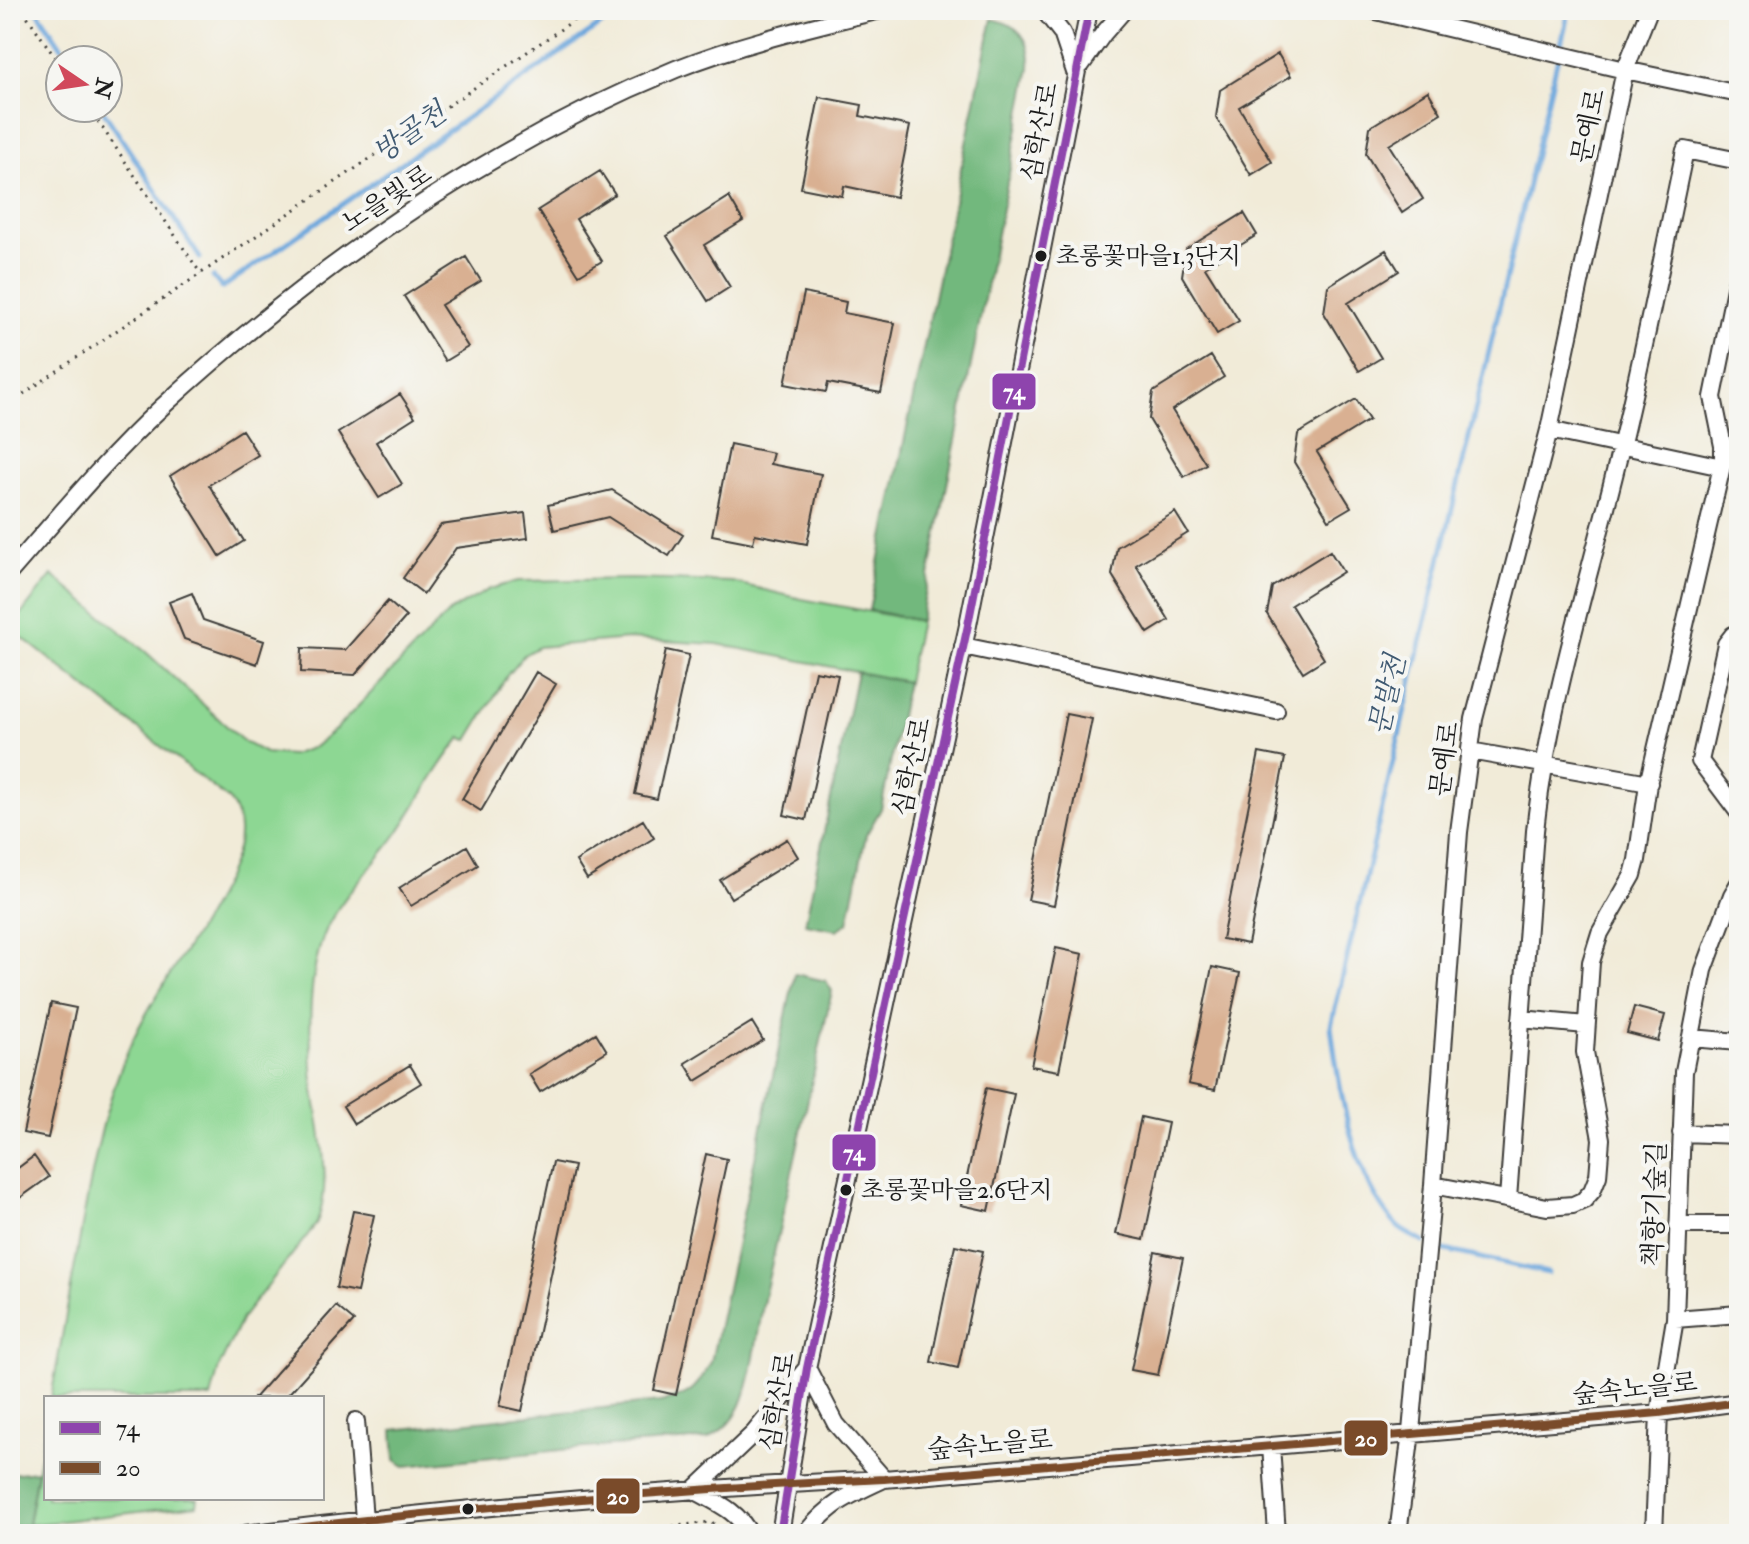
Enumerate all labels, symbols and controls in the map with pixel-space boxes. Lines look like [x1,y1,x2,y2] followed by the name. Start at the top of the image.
[44,44,124,124] north arrow
[87,75,119,101] text: N
[1015,80,1065,184] street label: 심학산로
[1566,86,1612,166] street label: 문예로
[367,94,455,171] water label: 방골천
[336,158,438,240] street label: 노을빛로
[1056,241,1241,272] place label: 초롱꽃마을1.3단지
[1033,248,1049,264] marker: 초롱꽃마을1.3단지
[991,372,1037,411] line badge: 74
[1003,378,1027,406] text: 74
[1362,650,1415,738] water label: 문발천
[886,715,938,819] street label: 심학산로
[1424,719,1466,799] street label: 문예로
[831,1133,877,1172] line badge: 74
[843,1139,867,1167] text: 74
[1637,1141,1673,1267] street label: 책향기숲길
[861,1175,1052,1206] place label: 초롱꽃마을2.6단지
[838,1182,854,1198] marker: 초롱꽃마을2.6단지
[754,1350,802,1454] street label: 심학산로
[1571,1367,1699,1411] street label: 숲속노을로
[44,1396,324,1500] legend
[116,1413,140,1444] text: 74
[1343,1419,1389,1457] line badge: 20
[926,1424,1054,1466] street label: 숲속노을로
[1355,1425,1377,1453] text: 20
[116,1453,140,1484] text: 20
[595,1477,641,1515] line badge: 20
[607,1483,629,1511] text: 20
[460,1501,476,1517] unlabelled marker

